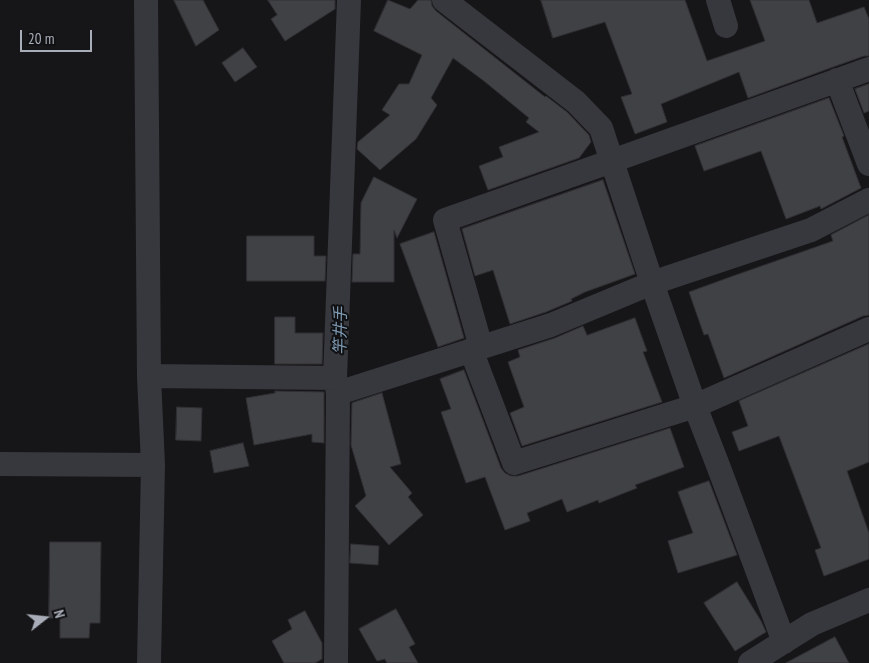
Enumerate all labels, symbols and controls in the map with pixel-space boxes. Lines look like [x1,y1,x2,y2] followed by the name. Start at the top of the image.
[22,20,95,52] scale bar
[28,29,54,48] text: 20 m
[331,307,351,355] water label: 竿井手
[20,593,70,643] north arrow
[50,608,69,620] text: N

